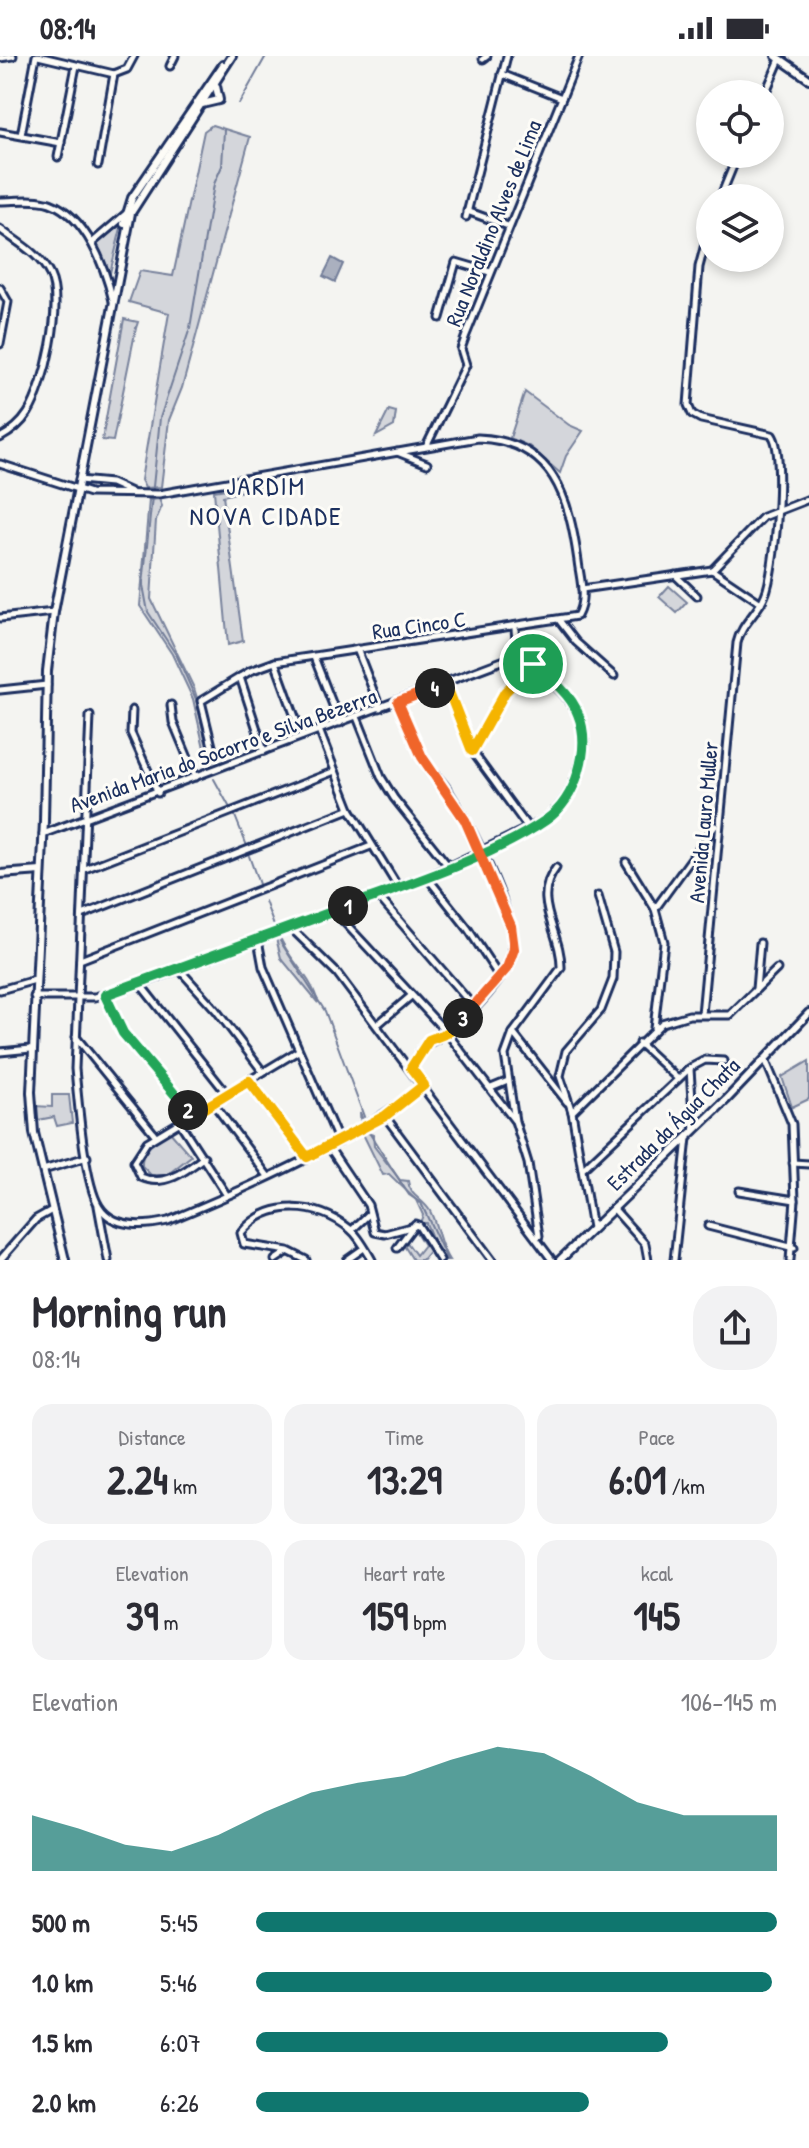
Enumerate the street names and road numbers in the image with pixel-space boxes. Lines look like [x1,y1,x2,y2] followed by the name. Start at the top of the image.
[438,115,548,331] street label: Rua Noraldino Alves de Lima
[370,604,468,646] street label: Rua Cinco C
[65,680,381,820] street label: Avenida Maria do Socorro e Silva Bezerra
[681,739,725,904] street label: Avenida Lauro Muller
[600,1051,746,1197] street label: Estrada da Água Chata

